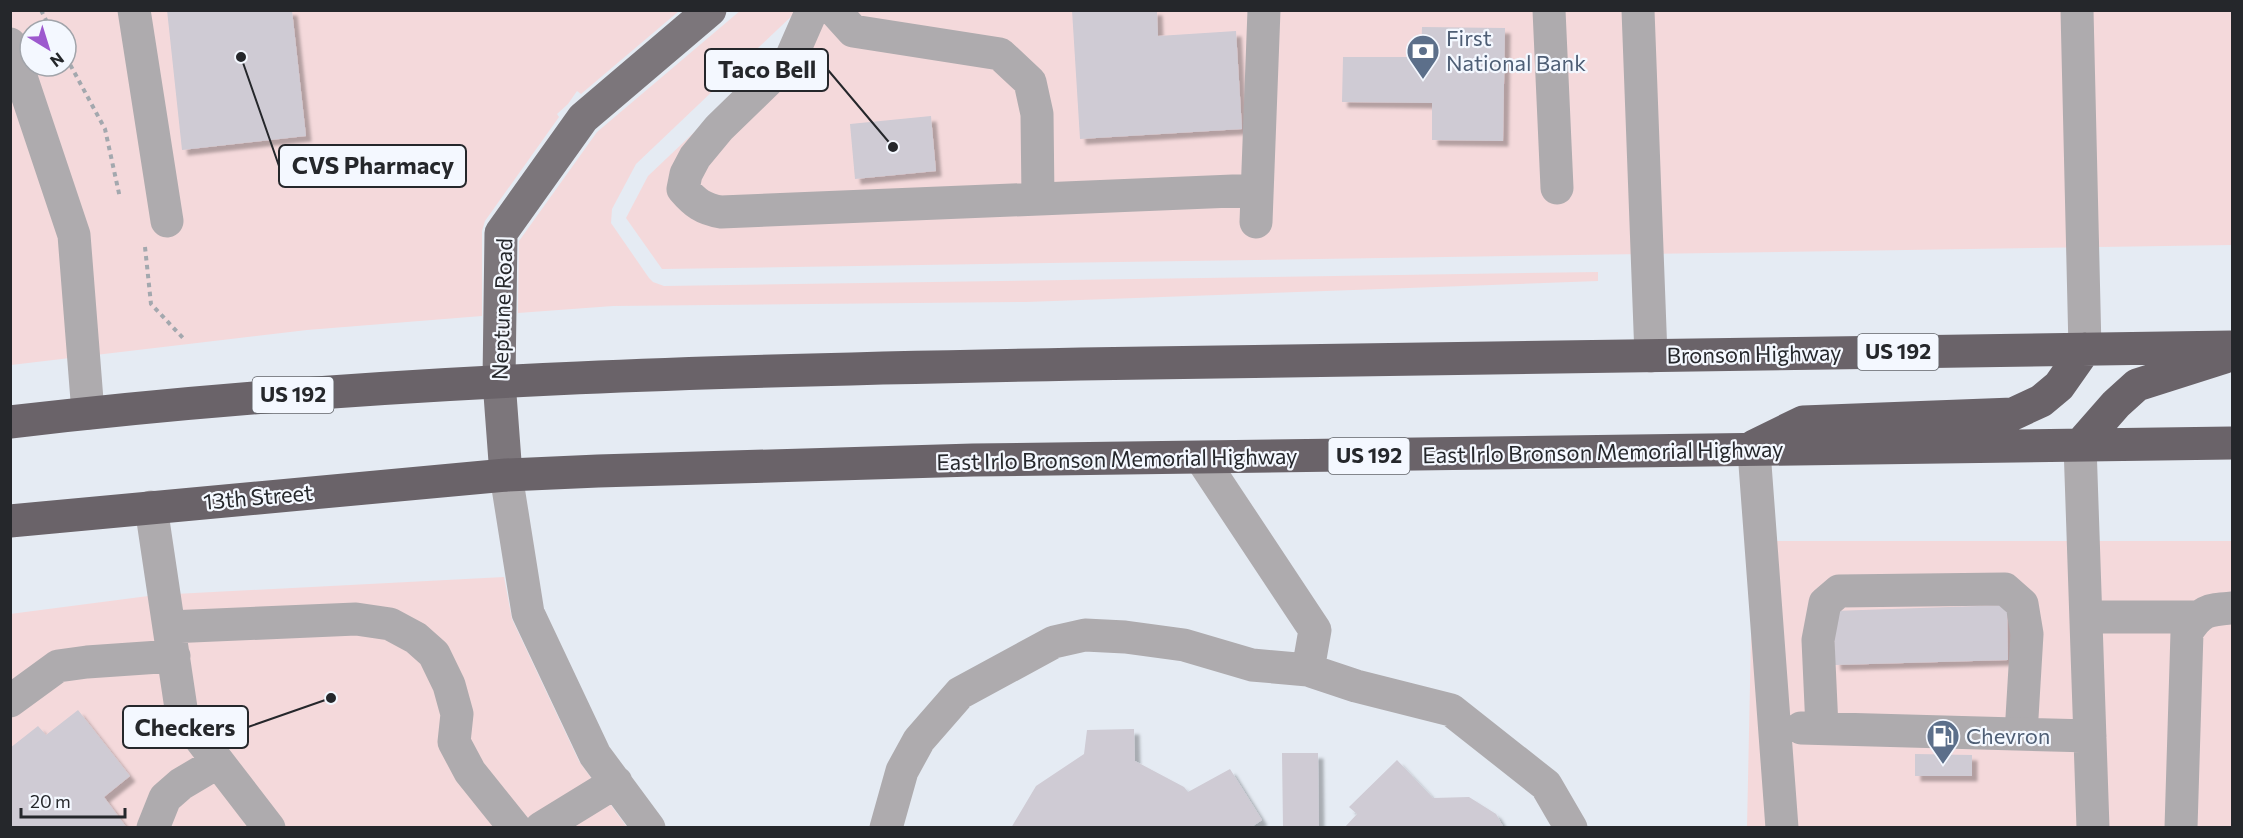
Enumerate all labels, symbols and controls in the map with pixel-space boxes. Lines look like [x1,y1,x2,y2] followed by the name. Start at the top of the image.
[18,18,78,78] north arrow
[1446,24,1586,76] place label: First National Bank
[1405,33,1441,80] bank icon: First National Bank
[47,49,68,71] text: N
[705,49,828,91] callout: Taco Bell
[718,54,816,83] text: Taco Bell
[279,145,466,187] callout: CVS Pharmacy
[292,150,454,179] text: CVS Pharmacy
[486,237,517,380] street label: Neptune Road
[1858,334,1938,370] road number: US 192
[1666,338,1842,369] street label: Bronson Highway
[252,377,334,413] road number: US 192
[1422,435,1784,468] street label: East Irlo Bronson Memorial Highway
[1328,438,1410,474] road number: US 192
[936,442,1298,475] street label: East Irlo Bronson Memorial Highway
[202,478,314,515] street label: 13th Street
[123,706,248,748] callout: Checkers
[134,712,236,741] text: Checkers
[1925,718,1961,765] fuel station icon: Chevron
[1966,722,2050,749] place label: Chevron
[21,781,124,819] scale bar
[30,790,71,812] text: 20 m

